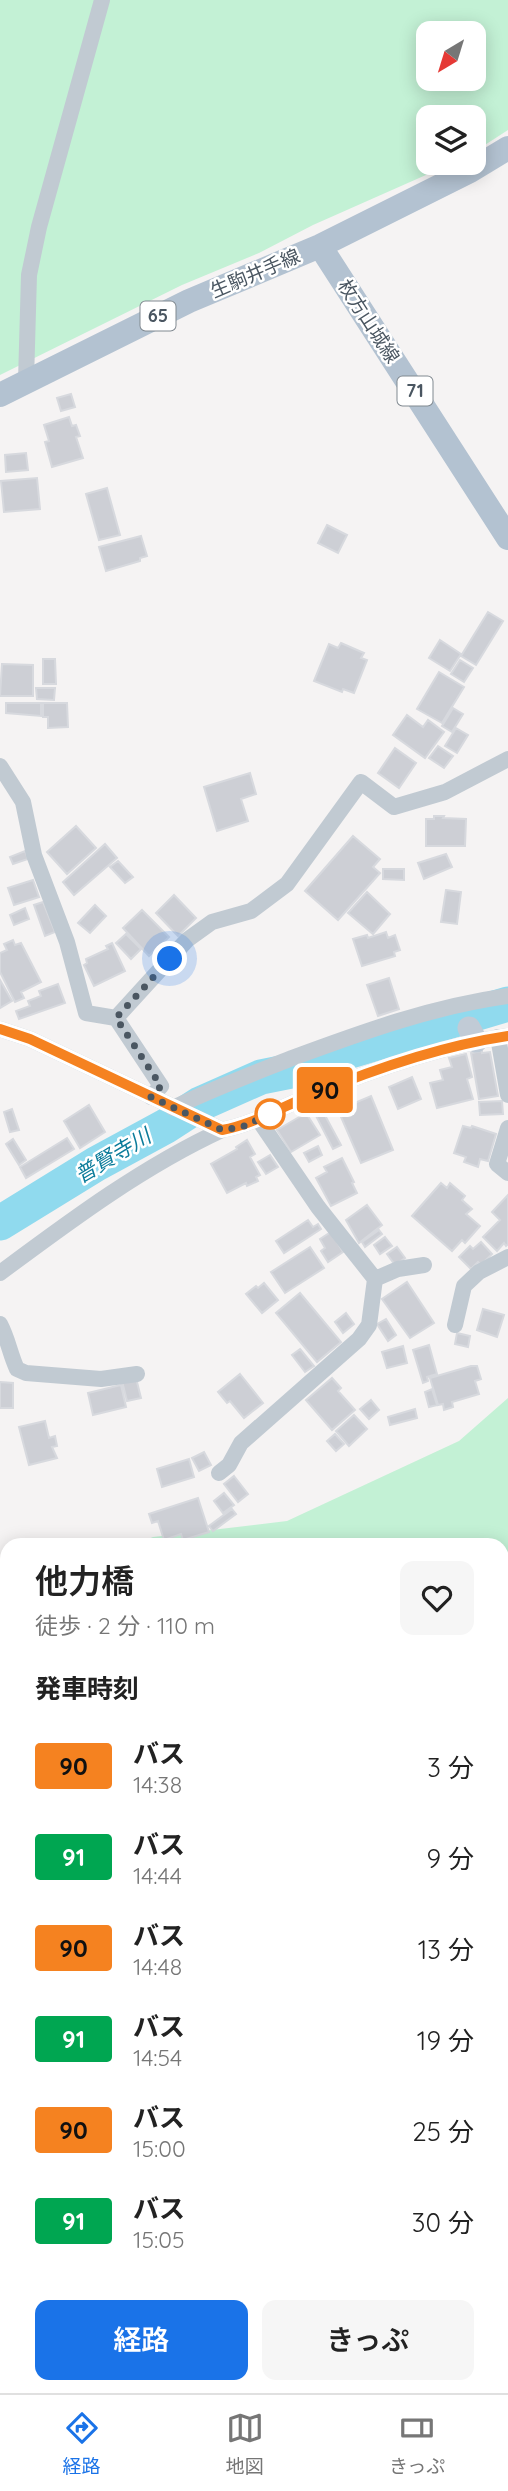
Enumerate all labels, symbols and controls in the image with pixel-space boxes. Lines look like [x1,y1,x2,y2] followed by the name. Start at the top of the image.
[416,21,486,91] north arrow
[416,21,486,175] map controls
[416,105,486,175] button: layers
[207,243,303,303] street label: 生駒井手線
[333,275,405,367] street label: 枚方山城線
[140,302,176,330] road number: 65
[398,376,432,405] road number: 71
[152,941,187,976] your location
[294,1067,356,1113] line badge: 90
[311,1075,339,1105] text: 90
[255,1099,285,1129] unlabelled marker
[70,1121,157,1188] water label: 普賢寺川
[35,1560,134,1601] text: 他力橋
[400,1561,474,1635] button: heart
[35,1611,215,1640] text: 徒歩 · 2 分 · 110 m
[35,1672,139,1705] text: 発車時刻
[133,1737,185,1770] text: バス
[59,1751,88,1781] text: 90
[427,1751,474,1784] text: 3 分
[133,1770,182,1799] text: 14:38
[133,1828,185,1861] text: バス
[62,1842,85,1872] text: 91
[426,1842,474,1875] text: 9 分
[133,1861,182,1890] text: 14:44
[133,1919,185,1952] text: バス
[59,1933,88,1963] text: 90
[418,1933,474,1966] text: 13 分
[133,1952,182,1981] text: 14:48
[133,2010,185,2043] text: バス
[62,2024,85,2054] text: 91
[417,2024,474,2057] text: 19 分
[133,2043,182,2072] text: 14:54
[133,2101,185,2134] text: バス
[59,2115,88,2145] text: 90
[412,2115,474,2148] text: 25 分
[133,2134,186,2163] text: 15:00
[133,2192,185,2225] text: バス
[62,2206,85,2236] text: 91
[412,2206,474,2239] text: 30 分
[133,2225,185,2254] text: 15:05
[35,2300,248,2380] button: 経路
[262,2300,474,2380] button: きっぷ
[63,2409,101,2478] tab: 経路
[226,2409,264,2478] tab: 地図
[389,2409,445,2478] tab: きっぷ

